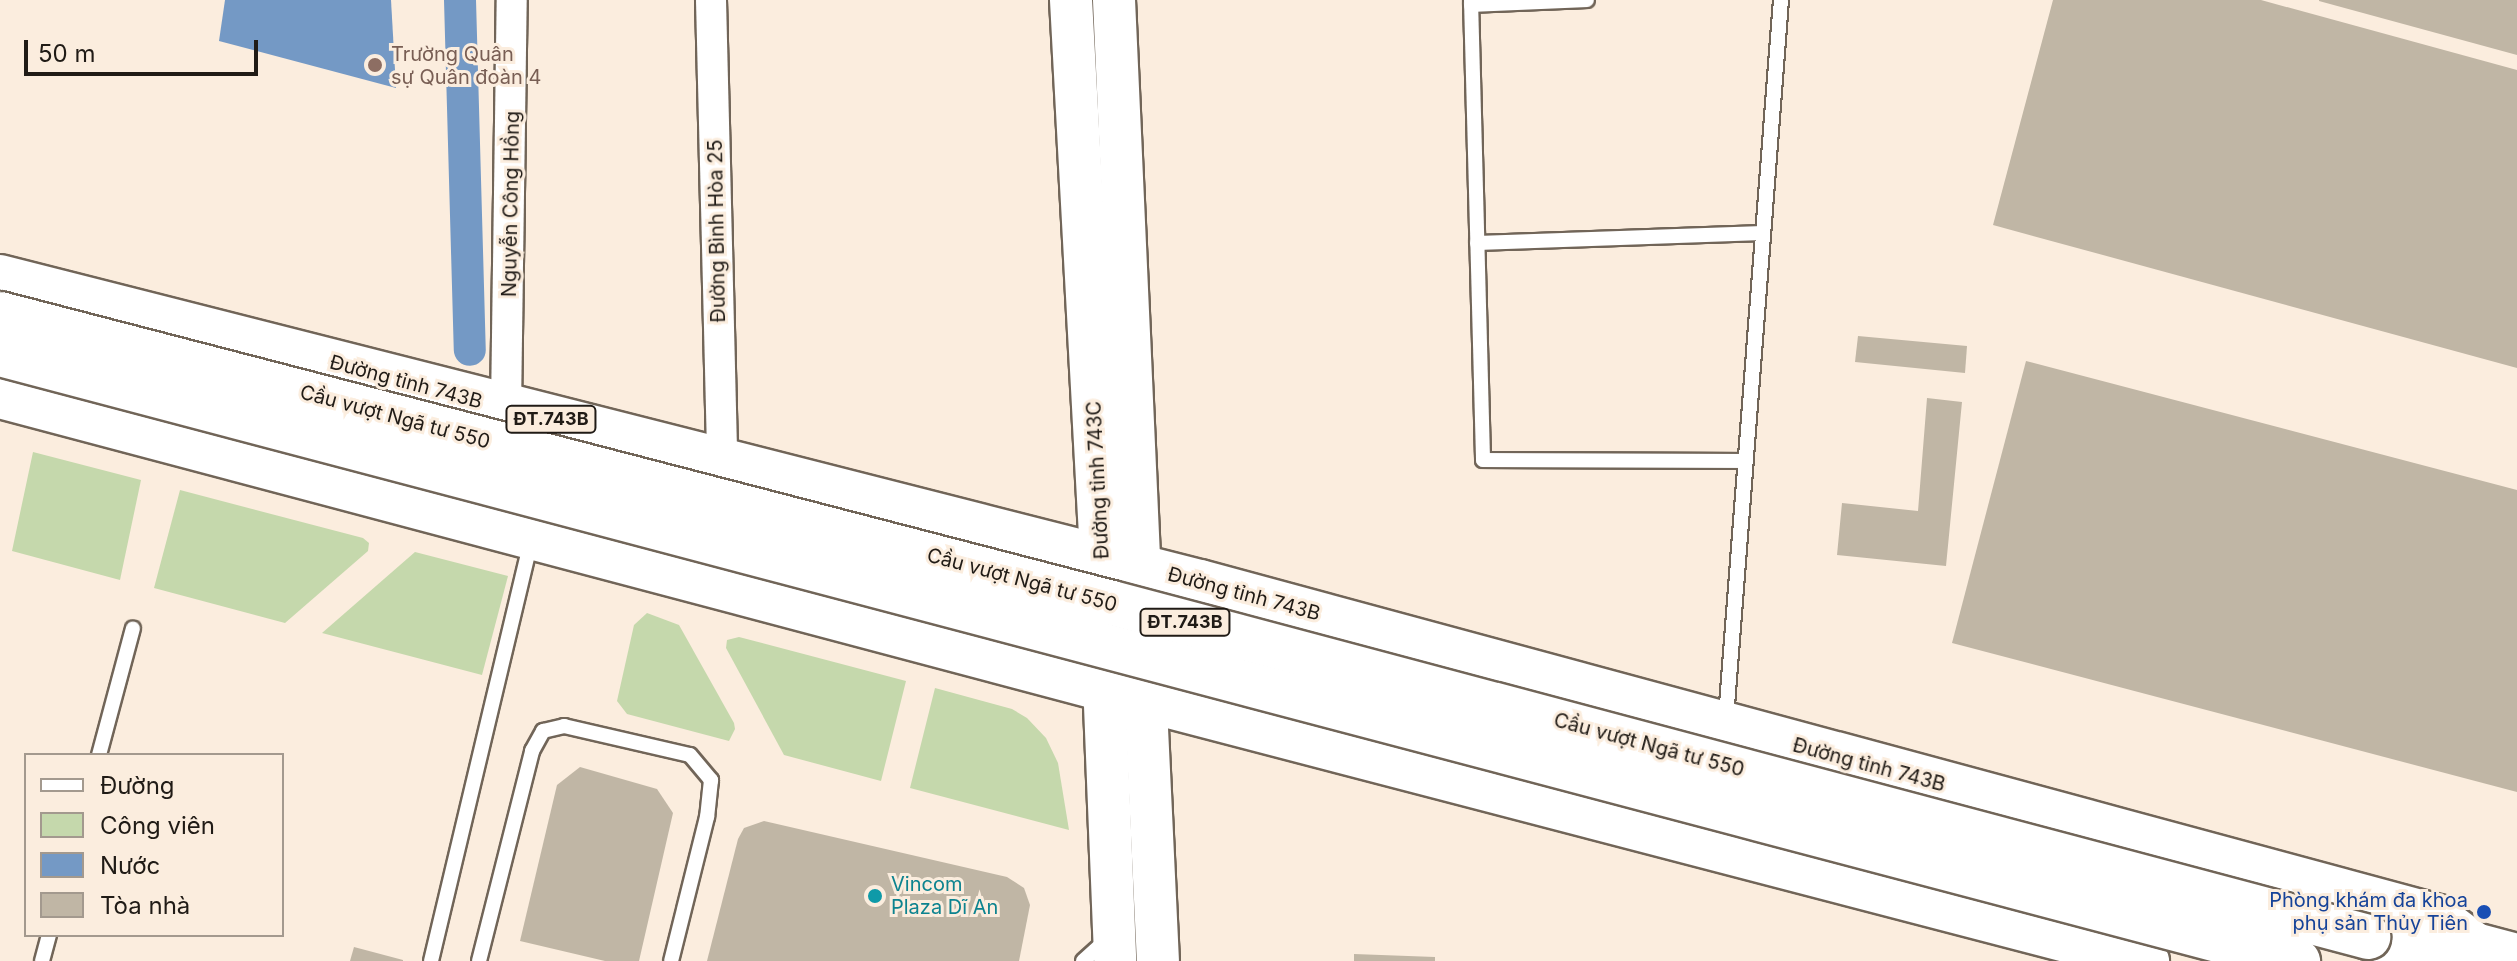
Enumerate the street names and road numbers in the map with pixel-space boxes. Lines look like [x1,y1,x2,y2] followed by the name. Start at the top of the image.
[497,111,525,297] street label: Nguyễn Công Hồng
[703,139,731,323] street label: Đường Bình Hòa 25
[327,350,485,414] street label: Đường tỉnh 743B
[297,380,493,454] street label: Cầu vượt Ngã tư 550
[1082,400,1114,560] street label: Đường tỉnh 743C
[505,405,597,433] road number: ĐT.743B
[924,543,1120,617] street label: Cầu vượt Ngã tư 550
[1165,562,1323,626] street label: Đường tỉnh 743B
[1139,608,1231,636] road number: ĐT.743B
[1551,708,1747,782] street label: Cầu vượt Ngã tư 550
[1790,733,1948,797] street label: Đường tỉnh 743B

